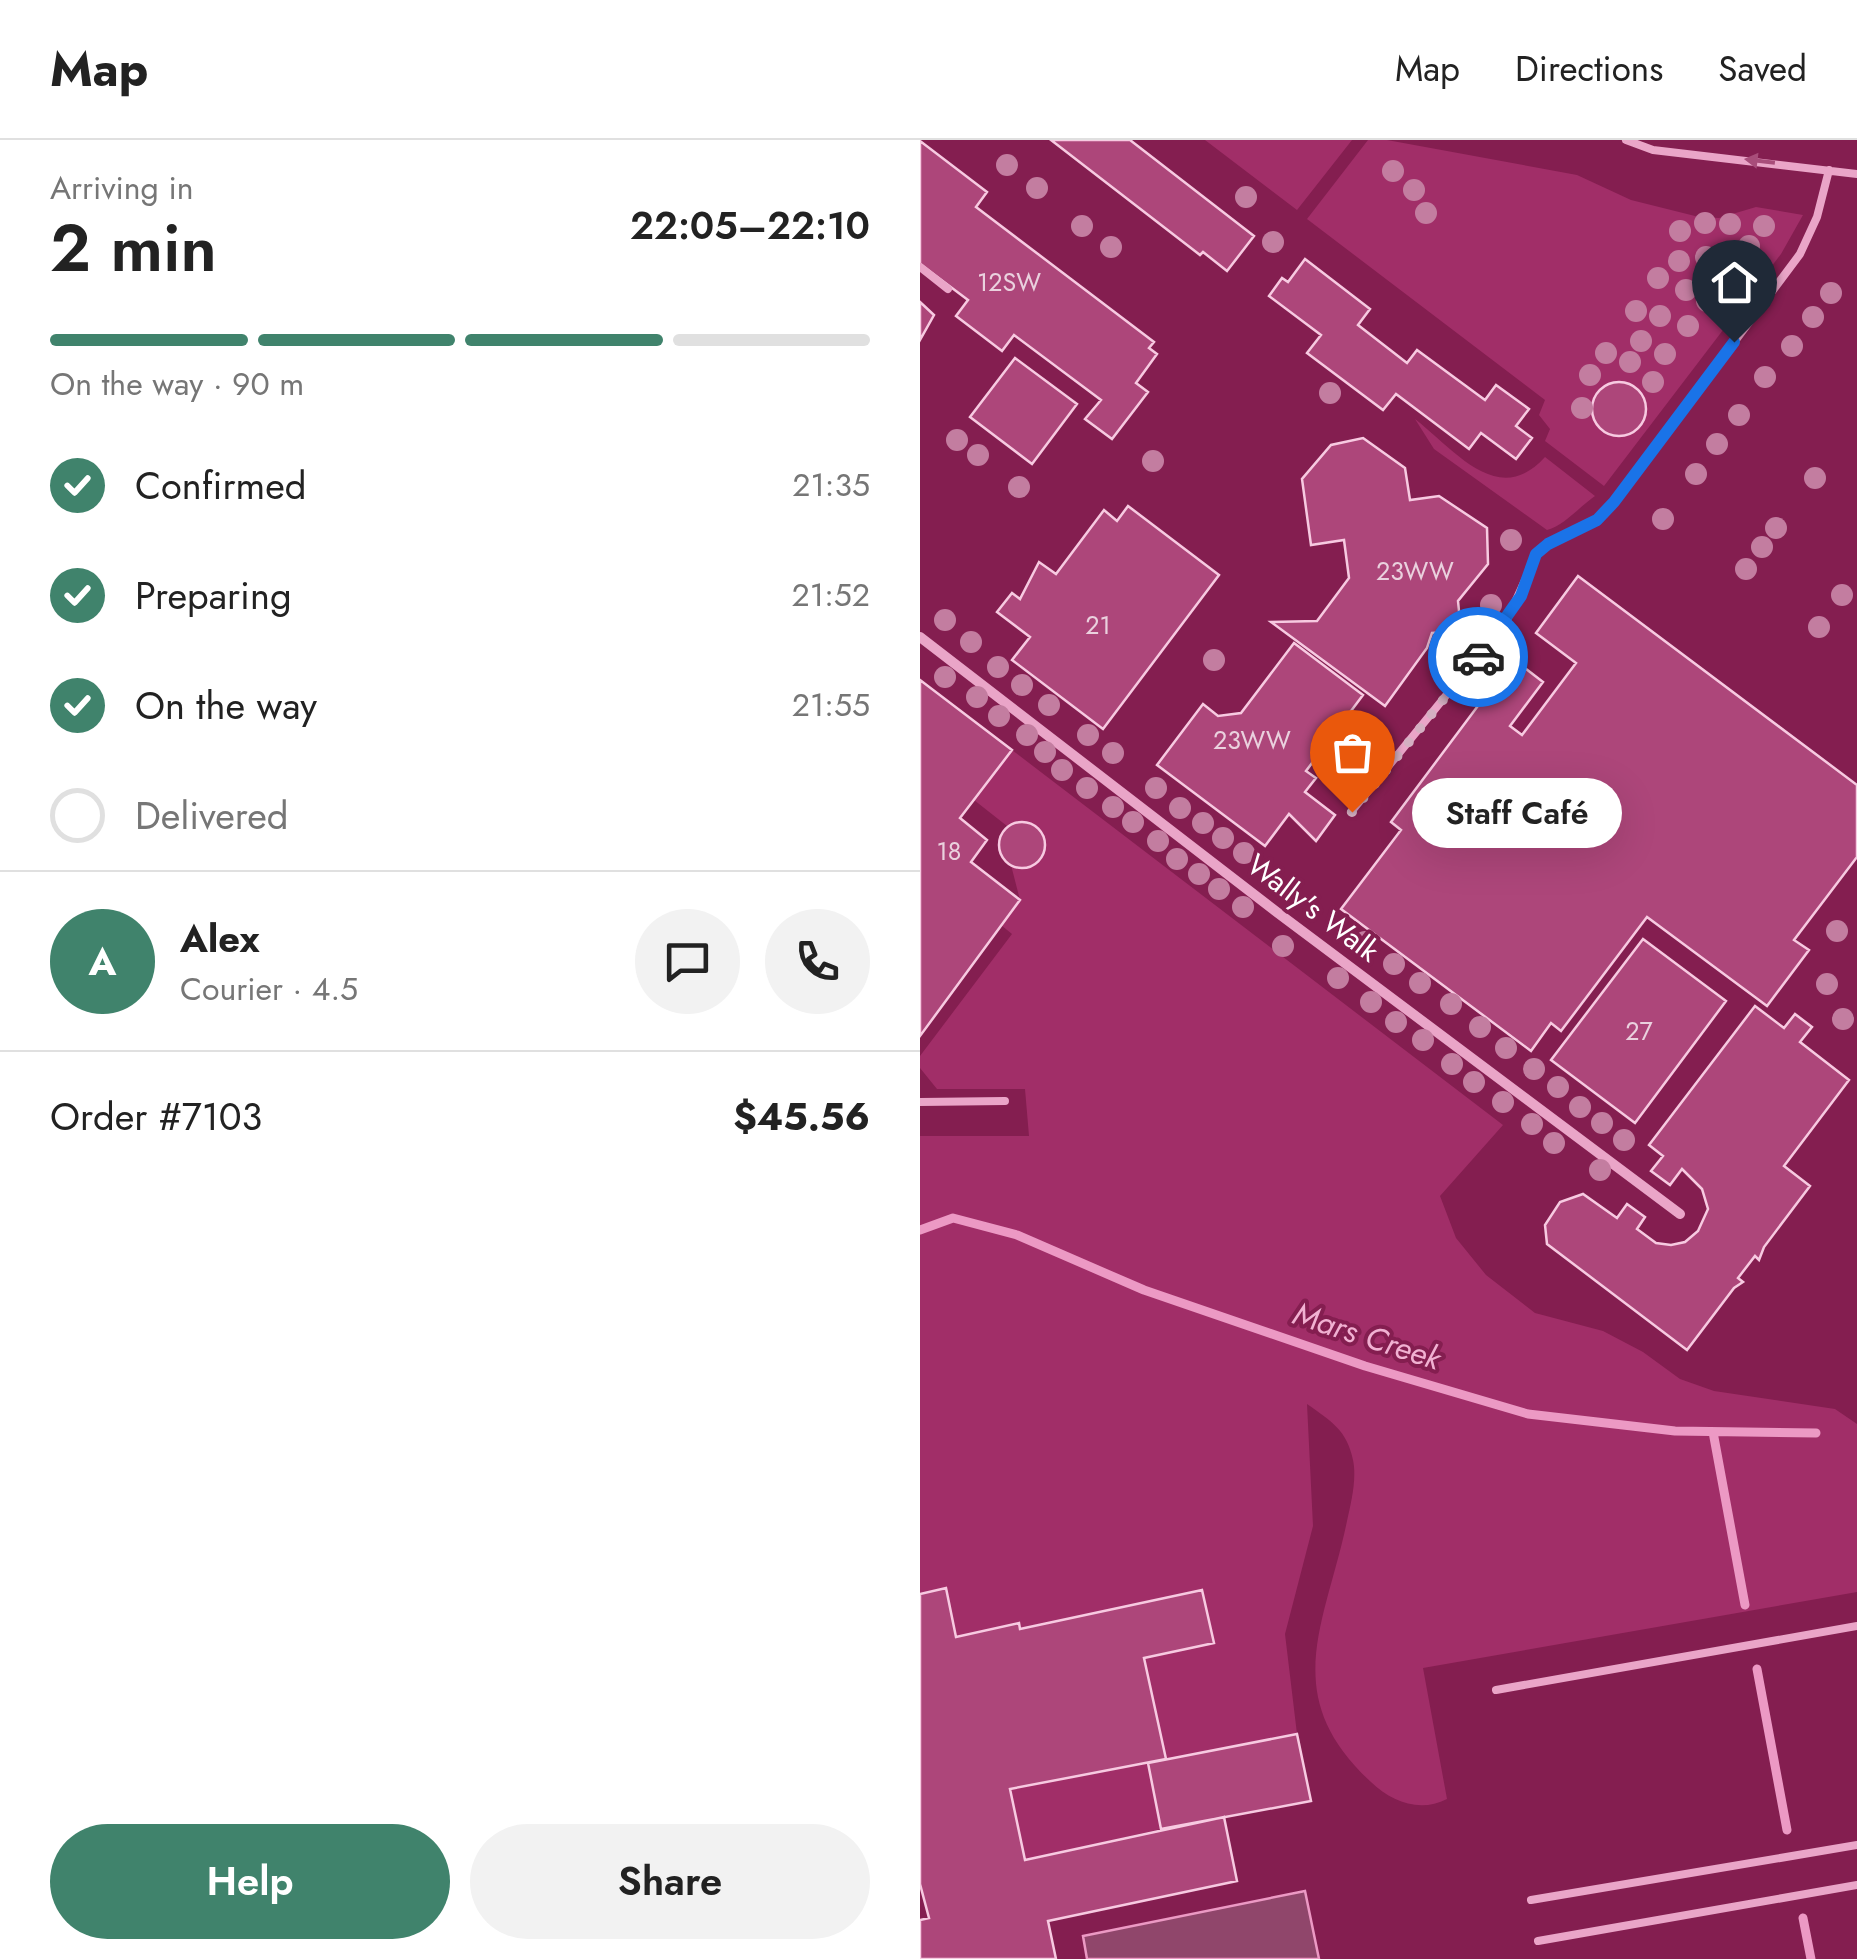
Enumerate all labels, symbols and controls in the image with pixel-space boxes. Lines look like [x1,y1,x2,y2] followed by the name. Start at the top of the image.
[50,35,148,104] text: Map
[1395,44,1460,94] text: Map
[1515,44,1663,94] text: Directions
[1718,44,1807,94] text: Saved
[1744,153,1776,169] one-way arrow
[50,165,194,211] text: Arriving in
[630,198,870,253] text: 22:05–22:10
[50,201,217,295] text: 2 min
[1692,240,1777,343] pin
[1707,255,1762,310] icon: home
[977,264,1041,300] house number: 12SW
[50,361,304,407] text: On the way · 90 m
[50,458,105,513] icon: check
[135,458,306,513] text: Confirmed
[792,462,870,508] text: 21:35
[1376,553,1454,589] house number: 23WW
[50,568,105,623] icon: check
[135,568,292,623] text: Preparing
[792,572,870,618] text: 21:52
[1085,607,1111,643] house number: 21
[1428,607,1528,707] courier
[1451,630,1506,685] icon: car
[50,678,105,733] icon: check
[135,678,317,733] text: On the way
[792,682,870,728] text: 21:55
[1310,710,1395,813] pin
[1213,722,1291,758] house number: 23WW
[1325,725,1380,780] icon: bag
[1412,777,1622,847] callout: Staff Café
[135,788,288,843] text: Delivered
[1446,790,1588,836] text: Staff Café
[937,833,961,869] house number: 18
[1238,843,1389,972] street label: Wally's Walk
[635,909,740,1014] button: chat
[765,909,870,1014] button: phone
[180,911,260,966] text: Alex
[89,934,116,989] text: A
[180,966,358,1012] text: Courier · 4.5
[1625,1013,1653,1049] house number: 27
[50,1089,262,1144] text: Order #7103
[733,1089,870,1144] text: $45.56
[1287,1291,1448,1382] water label: Mars Creek
[50,1824,450,1939] button: Help
[470,1824,870,1939] button: Share

